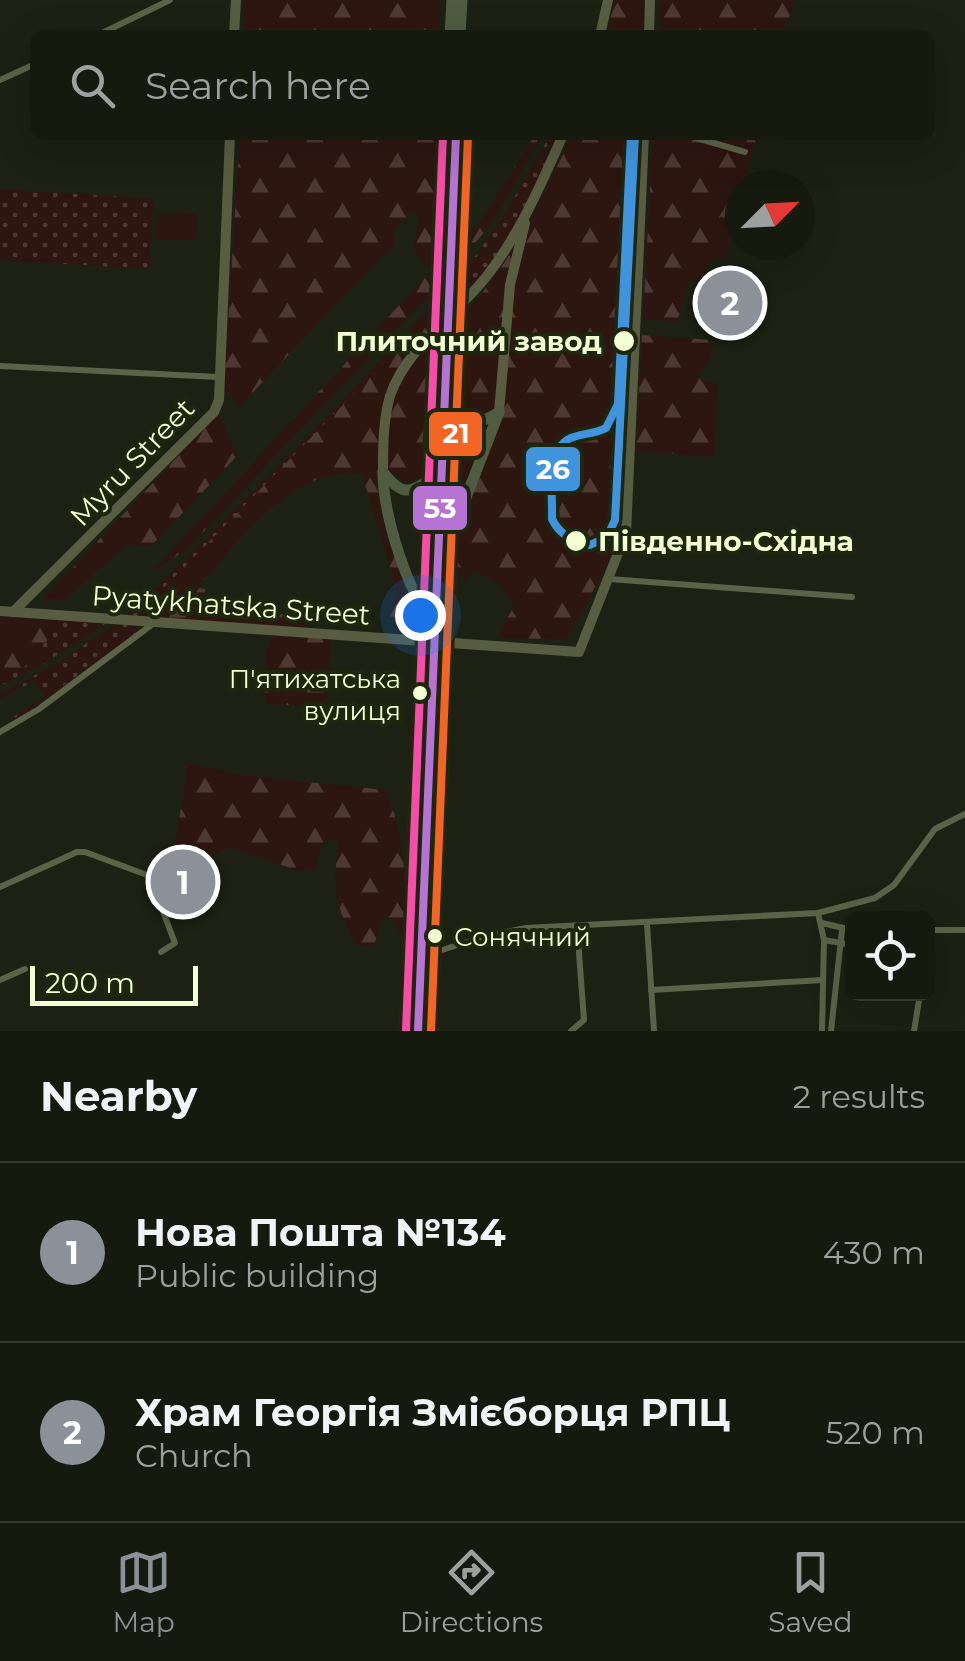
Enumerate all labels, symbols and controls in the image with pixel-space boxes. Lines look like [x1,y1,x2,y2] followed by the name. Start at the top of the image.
[30,30,935,140] search box
[65,58,120,113] icon: search
[145,62,371,109] text: Search here
[725,170,815,260] north arrow
[698,266,762,340] pin: 2
[335,324,602,358] place label: Плиточний завод
[611,328,637,354] marker: Плиточний завод
[63,391,201,533] street label: Myru Street
[427,410,484,458] line badge: 21
[442,416,470,450] text: 21
[524,445,582,493] line badge: 26
[536,452,570,486] text: 26
[411,484,469,532] line badge: 53
[423,491,457,525] text: 53
[598,524,854,558] place label: Південно-Східна
[563,528,589,554] marker: Південно-Східна
[91,578,371,632] street label: Pyatykhatska Street
[395,590,446,641] your location
[229,663,401,727] place label: П'ятихатська вулиця
[410,683,430,703] marker: П'ятихатська вулиця
[150,844,216,920] pin: 1
[845,911,935,1001] map controls
[845,911,935,1001] button: locate
[454,921,591,953] place label: Сонячний
[425,926,445,946] marker: Сонячний
[30,961,198,1006] scale bar
[45,966,135,1000] text: 200 m
[40,1070,197,1122] text: Nearby
[793,1077,925,1116] text: 2 results
[135,1209,506,1256] text: Нова Пошта №134
[66,1233,79,1272] text: 1
[823,1233,925,1272] text: 430 m
[135,1256,379,1295] text: Public building
[135,1389,730,1436] text: Храм Георгія Змієборця РПЦ
[63,1413,82,1452] text: 2
[825,1413,925,1452] text: 520 m
[135,1436,253,1475] text: Church
[113,1545,175,1639] tab: Map
[400,1545,543,1639] tab: Directions
[768,1545,852,1639] tab: Saved

